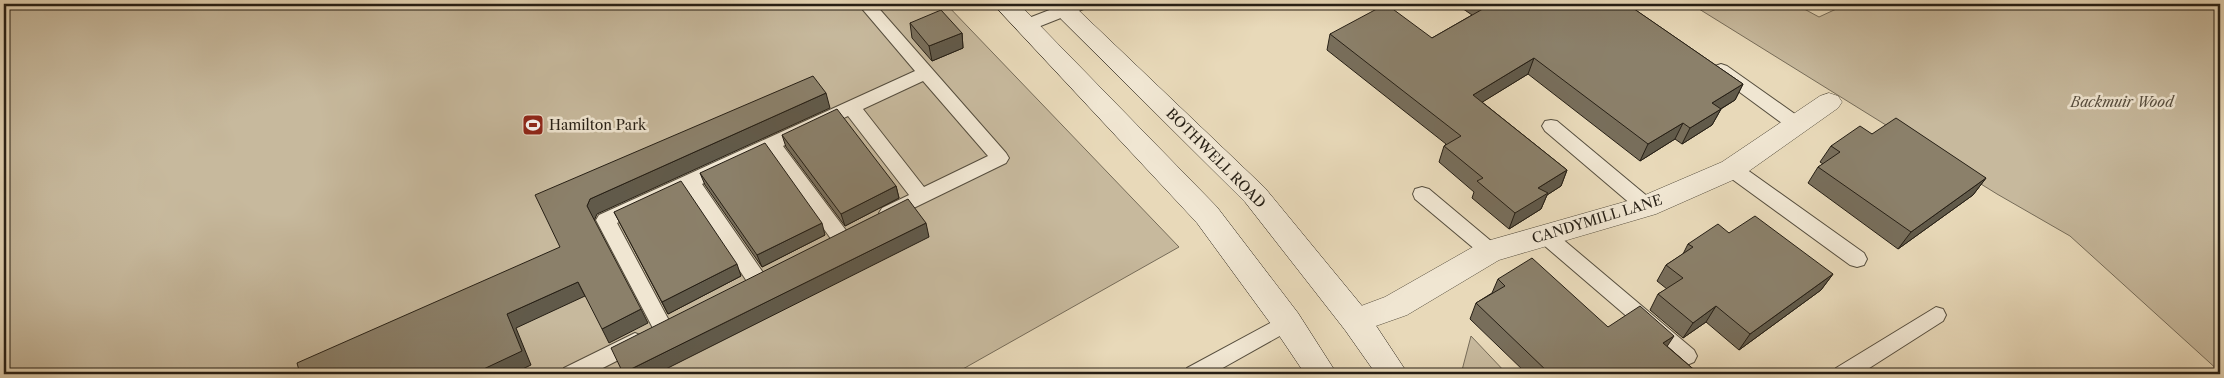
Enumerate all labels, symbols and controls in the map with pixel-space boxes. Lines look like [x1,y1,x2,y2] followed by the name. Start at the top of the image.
[2070,93,2175,111] park label: Backmuir Wood
[1162,104,1270,212] street label: BOTHWELL ROAD
[521,113,545,137] sports icon: Hamilton Park
[549,116,647,134] place label: Hamilton Park
[1530,191,1664,247] street label: CANDYMILL LANE

